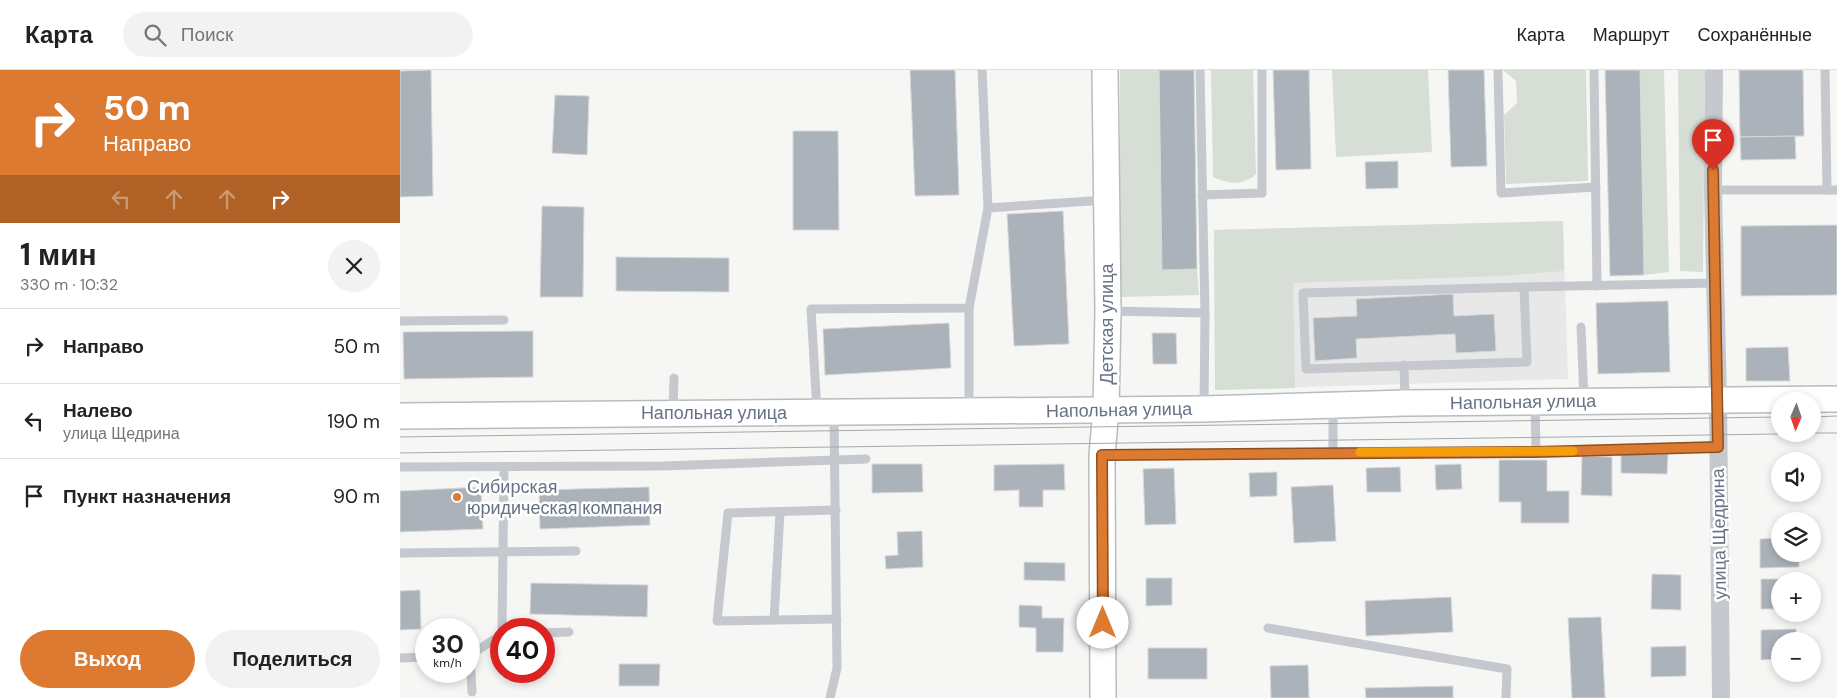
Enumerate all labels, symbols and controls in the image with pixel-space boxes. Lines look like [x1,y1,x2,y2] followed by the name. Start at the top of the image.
[123,12,473,57] search box
[25,19,93,50] text: Карта
[141,21,169,49] icon: search
[181,22,233,47] text: Поиск
[1517,23,1565,47] text: Карта
[1593,23,1669,47] text: Маршрут
[1697,23,1812,47] text: Сохранённые
[103,85,191,131] text: 50 m
[20,90,85,155] icon: right
[1692,119,1734,170] pin
[1699,126,1727,154] icon: arrive
[103,129,191,158] text: Направо
[107,185,135,213] icon: left
[160,185,188,213] icon: ahead
[213,185,241,213] icon: ahead
[266,185,294,213] icon: right
[20,235,97,274] text: 1 мин
[328,240,380,292] button: close
[1095,263,1119,384] street label: Детская улица
[20,274,118,295] text: 330 m · 10:32
[20,332,48,360] icon: right
[63,334,144,359] text: Направо
[333,334,380,359] text: 50 m
[1450,389,1597,415] street label: Напольная улица
[1771,392,1821,442] north arrow
[1771,392,1821,682] map controls
[1046,397,1193,423] street label: Напольная улица
[63,398,133,423] text: Налево
[641,401,788,425] street label: Напольная улица
[20,407,48,435] icon: left
[327,409,380,434] text: 190 m
[63,423,180,444] text: улица Щедрина
[1771,452,1821,502] button: sound
[1706,467,1732,600] street label: улица Щедрина
[467,475,662,520] place label: Сибирская юридическая компания
[20,482,48,510] icon: arrive
[63,484,231,509] text: Пункт назначения
[333,484,380,509] text: 90 m
[451,491,463,503] marker: Сибирская юридическая компания
[1771,512,1821,562] button: layers
[1771,572,1821,622] button: +
[1076,596,1128,648] position arrow
[490,618,555,683] speed limit sign: 40
[431,628,464,661] text: 30
[20,630,195,688] button: Выход
[205,630,380,688] button: Поделиться
[1771,632,1821,682] button: −
[433,655,462,671] text: km/h

